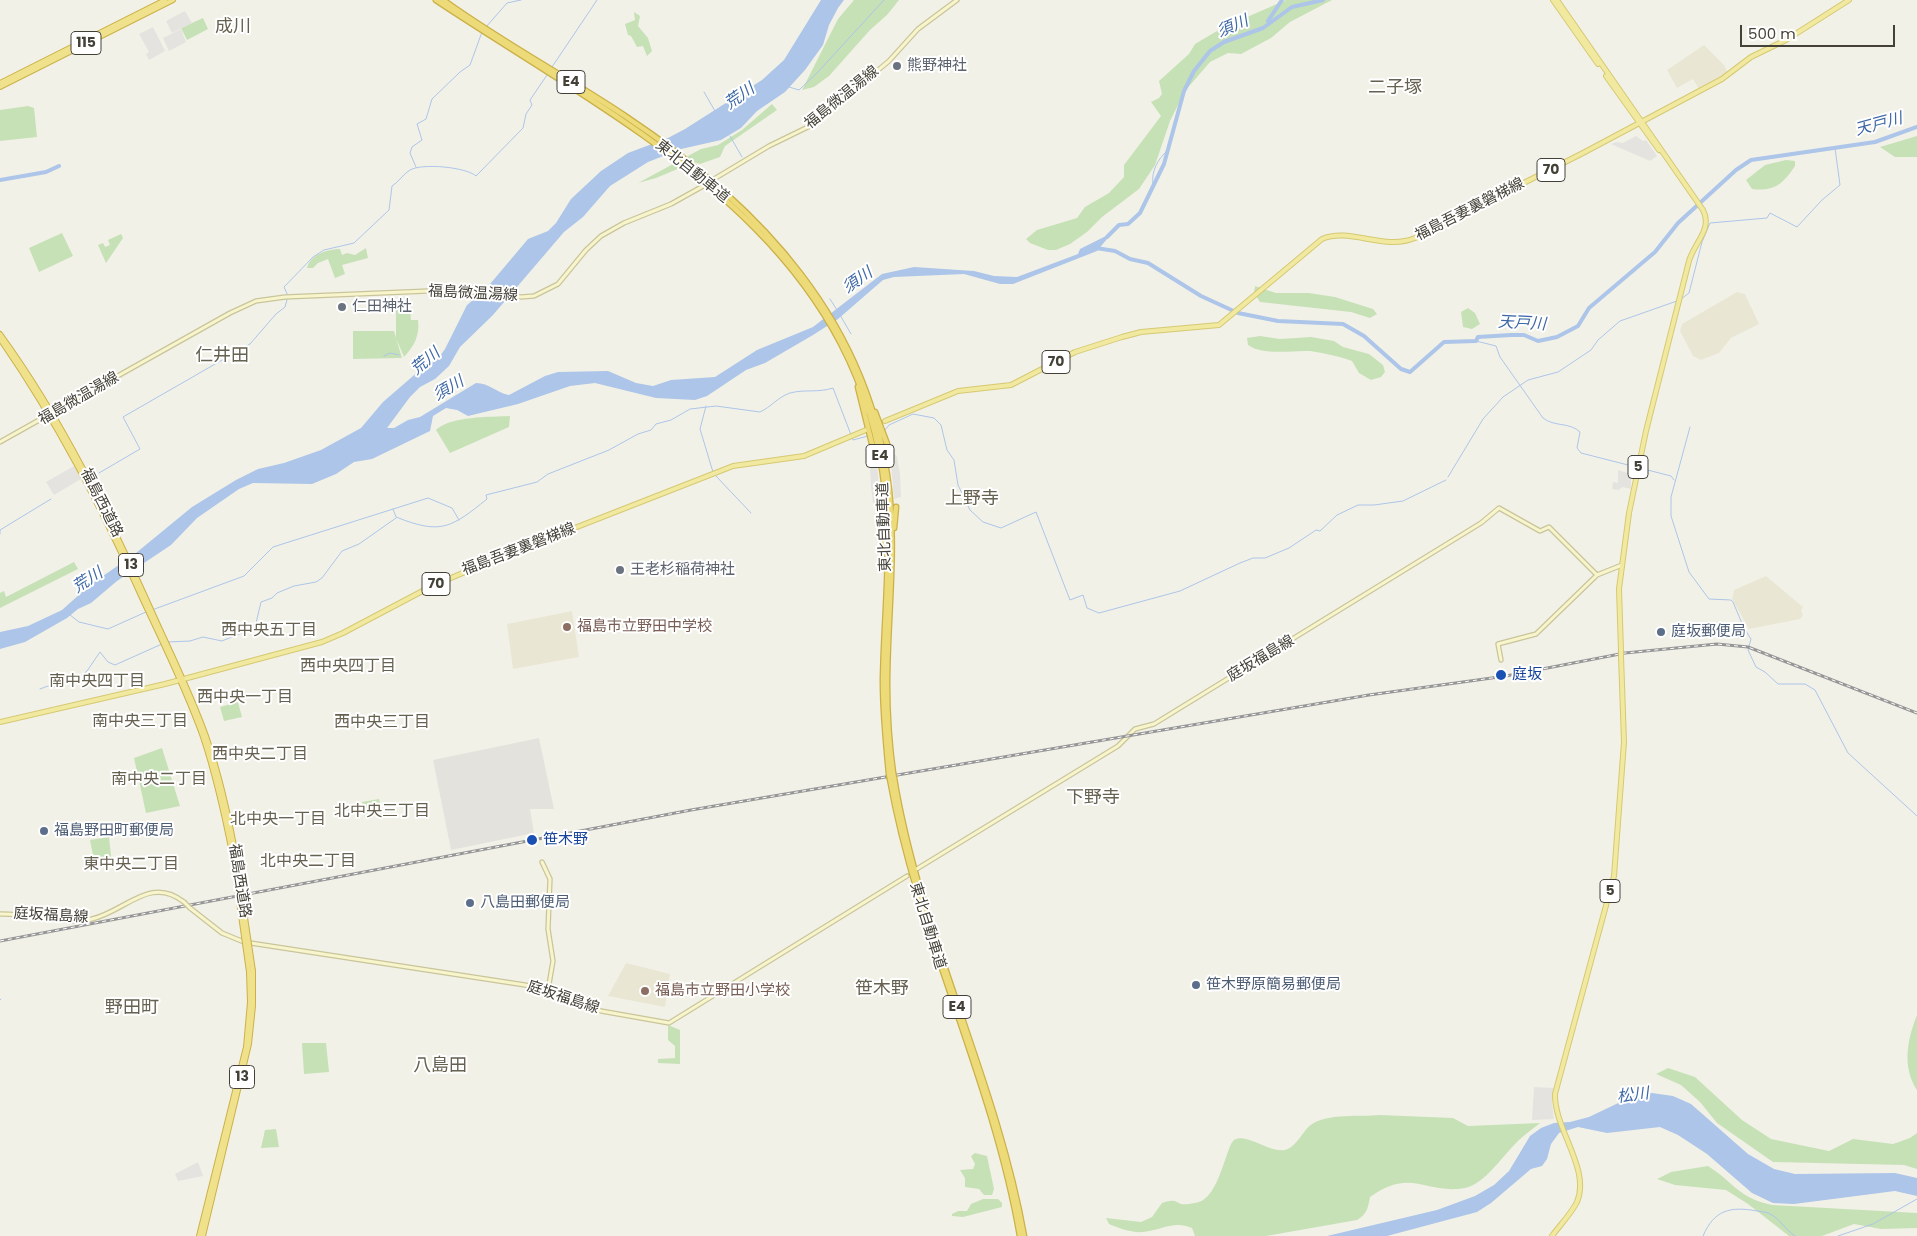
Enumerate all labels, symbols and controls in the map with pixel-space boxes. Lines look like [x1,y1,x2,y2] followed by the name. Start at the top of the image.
[1215,12,1251,42] water label: 須川
[1742,15,1897,47] scale bar
[215,16,251,38] district label: 成川
[1748,23,1796,44] text: 500 m
[71,32,101,54] road number: 115
[907,57,967,75] place label: 熊野神社
[891,60,903,72] marker: 熊野神社
[801,63,883,133] street label: 福島微温湯線
[557,70,585,94] road number: E4
[1368,77,1422,99] district label: 二子塚
[721,80,759,114] water label: 荒川
[1853,110,1905,140] water label: 天戸川
[651,137,733,207] street label: 東北自動車道
[1537,158,1565,182] road number: 70
[1412,175,1528,245] street label: 福島吾妻裏磐梯線
[839,264,877,298] water label: 須川
[428,283,518,305] street label: 福島微温湯線
[352,298,412,316] place label: 仁田神社
[336,301,348,313] marker: 仁田神社
[1498,313,1546,335] water label: 天戸川
[408,344,444,380] water label: 荒川
[195,345,249,367] district label: 仁井田
[1042,351,1070,374] road number: 70
[36,369,122,429] street label: 福島微温湯線
[430,373,468,405] water label: 須川
[866,444,894,468] road number: E4
[1628,456,1648,478] road number: 5
[76,466,126,540] street label: 福島西道路
[874,482,896,572] street label: 東北自動車道
[945,488,999,510] district label: 上野寺
[460,520,578,580] street label: 福島吾妻裏磐梯線
[118,554,144,576] road number: 13
[630,561,735,579] place label: 王老杉稲荷神社
[69,564,107,598] water label: 荒川
[614,564,626,576] marker: 王老杉稲荷神社
[422,572,450,596] road number: 70
[577,618,712,636] place label: 福島市立野田中学校
[221,621,317,641] district label: 西中央五丁目
[561,621,573,633] marker: 福島市立野田中学校
[1671,623,1746,641] place label: 庭坂郵便局
[1655,626,1667,638] marker: 庭坂郵便局
[1224,632,1298,686] street label: 庭坂福島線
[300,657,396,677] district label: 西中央四丁目
[1512,666,1542,684] place label: 庭坂
[1494,668,1508,682] marker: 庭坂
[49,672,145,692] district label: 南中央四丁目
[197,688,293,708] district label: 西中央一丁目
[92,712,188,732] district label: 南中央三丁目
[334,713,430,733] district label: 西中央三丁目
[212,745,308,765] district label: 西中央二丁目
[111,770,207,790] district label: 南中央二丁目
[1066,787,1120,809] district label: 下野寺
[334,802,430,822] district label: 北中央三丁目
[230,810,326,830] district label: 北中央一丁目
[54,822,174,840] place label: 福島野田町郵便局
[38,825,50,837] marker: 福島野田町郵便局
[543,831,588,849] place label: 笹木野
[525,833,539,847] marker: 笹木野
[224,843,254,919] street label: 福島西道路
[260,852,356,872] district label: 北中央二丁目
[83,855,179,875] district label: 東中央二丁目
[1600,879,1620,902] road number: 5
[905,880,949,972] street label: 東北自動車道
[480,894,570,912] place label: 八島田郵便局
[464,897,476,909] marker: 八島田郵便局
[13,905,89,927] street label: 庭坂福島線
[1206,976,1341,994] place label: 笹木野原簡易郵便局
[525,978,601,1018] street label: 庭坂福島線
[855,978,909,1000] district label: 笹木野
[1190,979,1202,991] marker: 笹木野原簡易郵便局
[655,982,790,1000] place label: 福島市立野田小学校
[639,985,651,997] marker: 福島市立野田小学校
[943,996,971,1019] road number: E4
[105,997,159,1019] district label: 野田町
[413,1055,467,1077] district label: 八島田
[230,1066,254,1088] road number: 13
[1616,1085,1650,1107] water label: 松川

